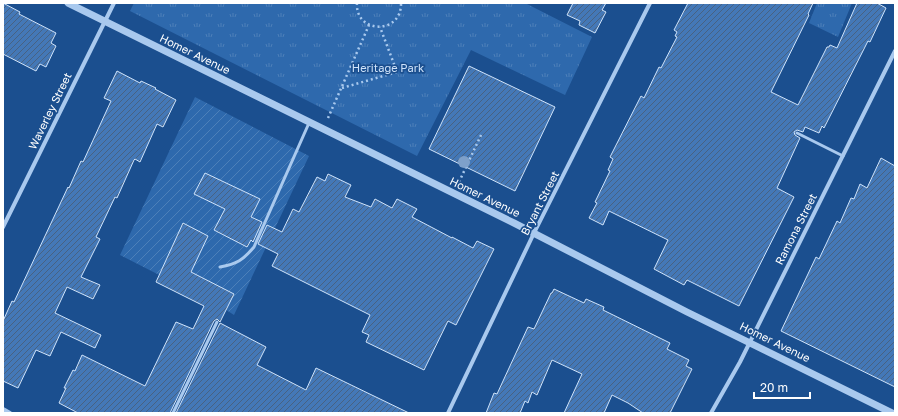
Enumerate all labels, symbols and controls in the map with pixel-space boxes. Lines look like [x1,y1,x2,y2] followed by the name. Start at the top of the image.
[158,31,233,76] street label: Homer Avenue
[352,61,424,74] park label: Heritage Park
[25,70,74,151] street label: Waverley Street
[518,168,561,237] street label: Bryant Street
[448,174,523,219] street label: Homer Avenue
[772,191,819,267] street label: Ramona Street
[738,319,813,364] street label: Homer Avenue
[754,374,810,400] scale bar
[760,380,788,395] text: 20 m

